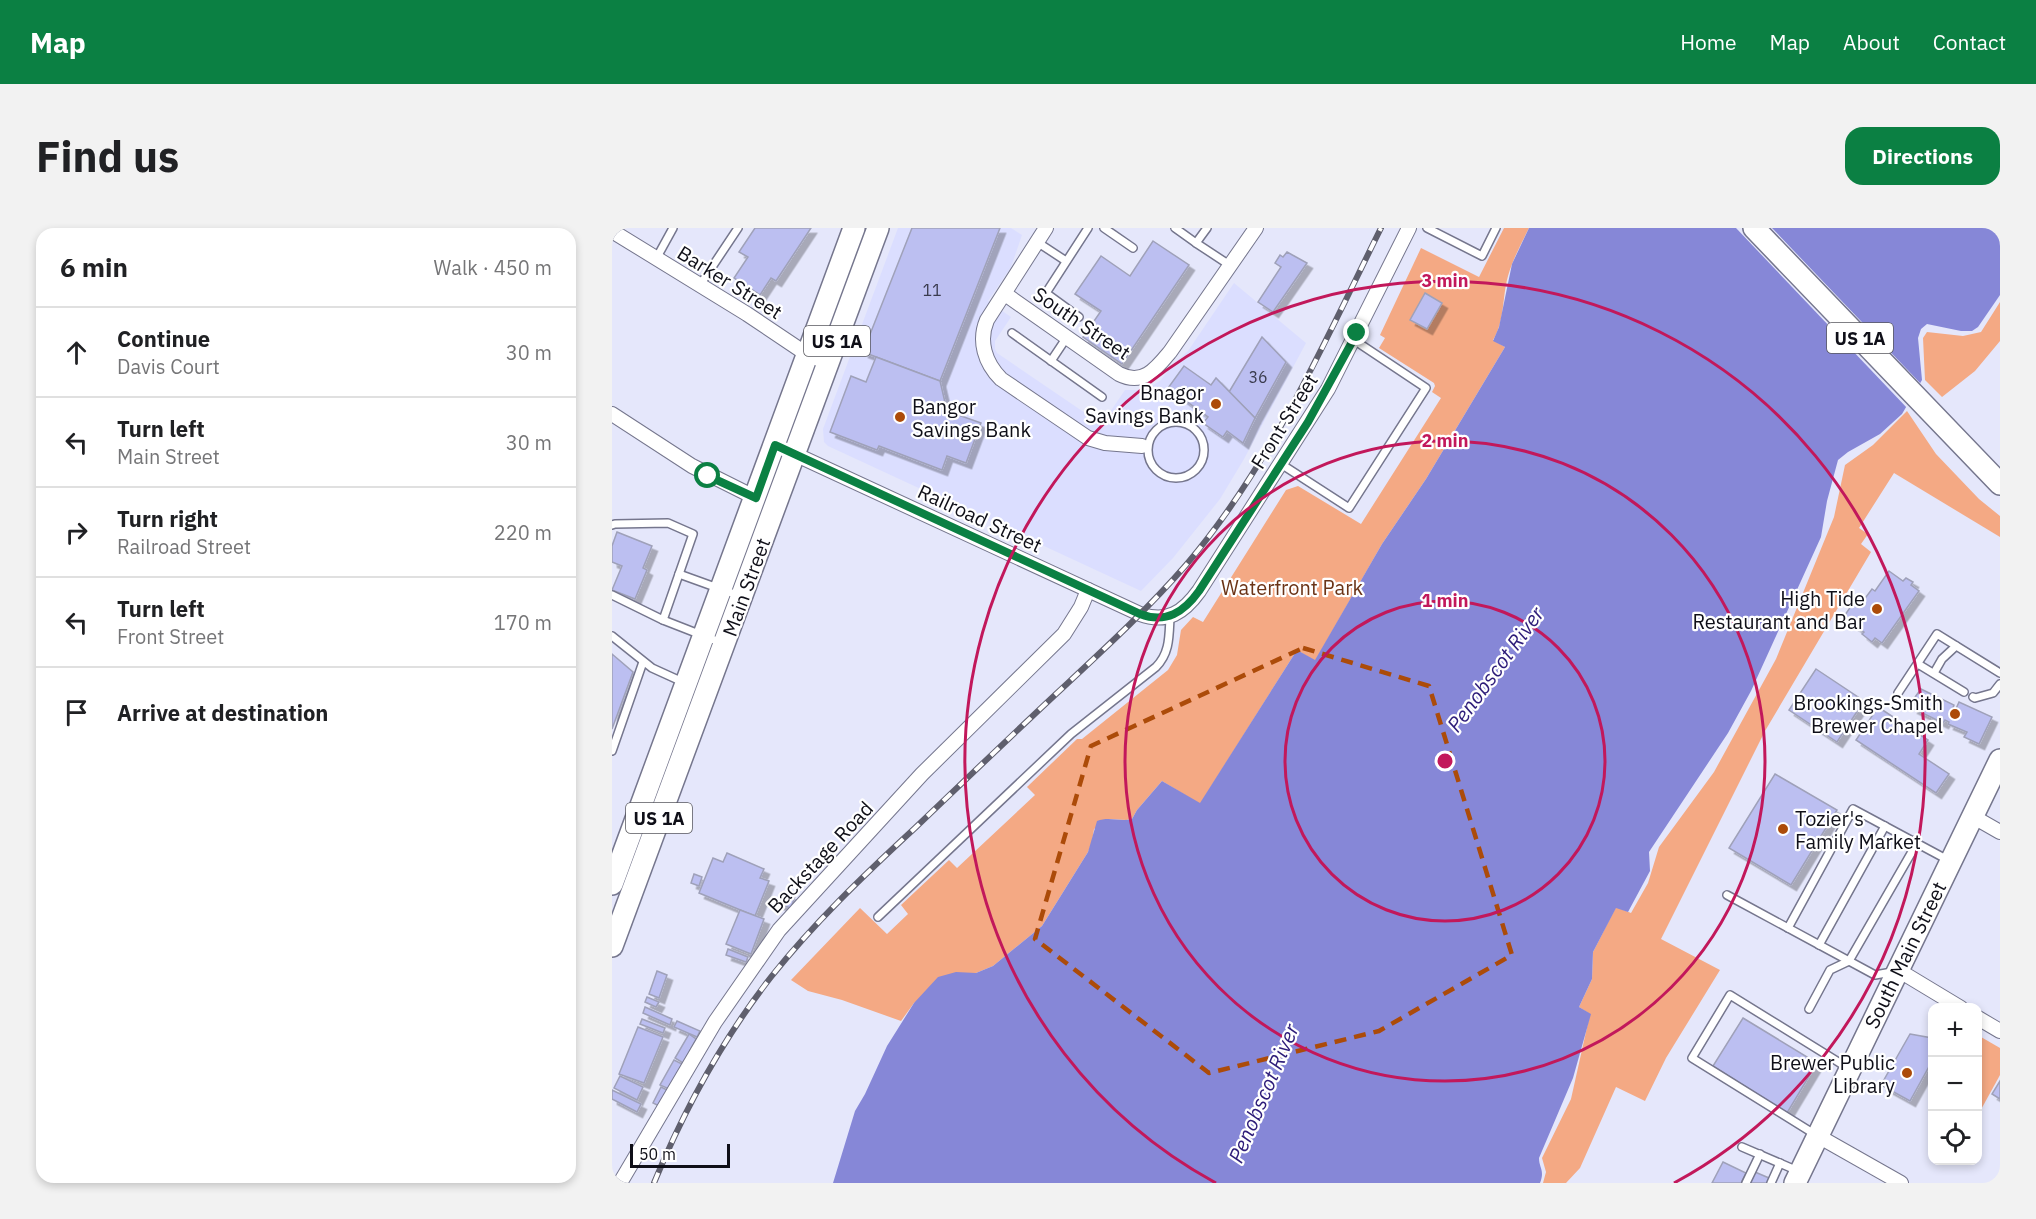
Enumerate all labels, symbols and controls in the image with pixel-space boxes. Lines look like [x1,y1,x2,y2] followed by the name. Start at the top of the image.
[30,24,86,61] text: Map
[1680,28,1737,56] text: Home
[1770,28,1810,56] text: Map
[1843,28,1900,56] text: About
[1933,28,2006,56] text: Contact
[1845,127,2000,185] button: Directions
[36,129,179,184] text: Find us
[672,239,788,325] street label: Barker Street
[60,250,128,284] text: 6 min
[434,254,552,281] text: Walk · 450 m
[1421,269,1469,292] text: 3 min
[922,280,942,300] house number: 11
[1028,280,1136,366] street label: South Street
[1343,319,1369,345] route end
[1827,323,1893,353] road number: US 1A
[117,324,210,353] text: Continue
[804,326,870,356] road number: US 1A
[60,336,93,369] icon: ahead
[506,339,552,366] text: 30 m
[117,353,220,380] text: Davis Court
[1248,367,1268,387] house number: 36
[1244,368,1324,474] street label: Front Street
[1085,379,1204,429] place label: Bnagor Savings Bank
[912,393,1031,443] place label: Bangor Savings Bank
[1209,397,1223,411] marker: Bnagor Savings Bank
[893,410,907,424] marker: Bangor Savings Bank
[117,414,205,443] text: Turn left
[60,426,93,459] icon: left
[506,429,552,456] text: 30 m
[1421,429,1469,452] text: 2 min
[117,443,220,470] text: Main Street
[694,462,720,488] route start
[914,477,1046,559] street label: Railroad Street
[117,504,218,533] text: Turn right
[60,516,93,549] icon: right
[494,519,552,546] text: 220 m
[117,533,251,560] text: Railroad Street
[716,534,776,640] street label: Main Street
[1221,574,1364,601] park label: Waterfront Park
[1692,585,1865,635] place label: High Tide Restaurant and Bar
[1421,589,1469,612] text: 1 min
[117,594,205,623] text: Turn left
[1440,600,1551,737] water label: Penobscot River
[1870,602,1884,616] marker: High Tide Restaurant and Bar
[60,606,93,639] icon: left
[494,609,552,636] text: 170 m
[117,623,224,650] text: Front Street
[1793,689,1943,739] place label: Brookings-Smith Brewer Chapel
[60,696,93,729] icon: arrive
[117,698,328,727] text: Arrive at destination
[1948,707,1962,721] marker: Brookings-Smith Brewer Chapel
[1435,751,1455,771] centre of rings
[761,795,879,919] street label: Backstage Road
[626,803,692,833] road number: US 1A
[1795,805,1921,855] place label: Tozier's Family Market
[1776,822,1790,836] marker: Tozier's Family Market
[1858,877,1952,1033] street label: South Main Street
[1928,1003,1982,1165] map controls
[1928,1003,1982,1057] button: +
[1221,1018,1305,1167] water label: Penobscot River
[1770,1049,1895,1099] place label: Brewer Public Library
[1928,1057,1982,1111] button: −
[1900,1066,1914,1080] marker: Brewer Public Library
[1928,1111,1982,1165] button: locate
[630,1141,730,1168] scale bar
[639,1144,676,1164] text: 50 m

